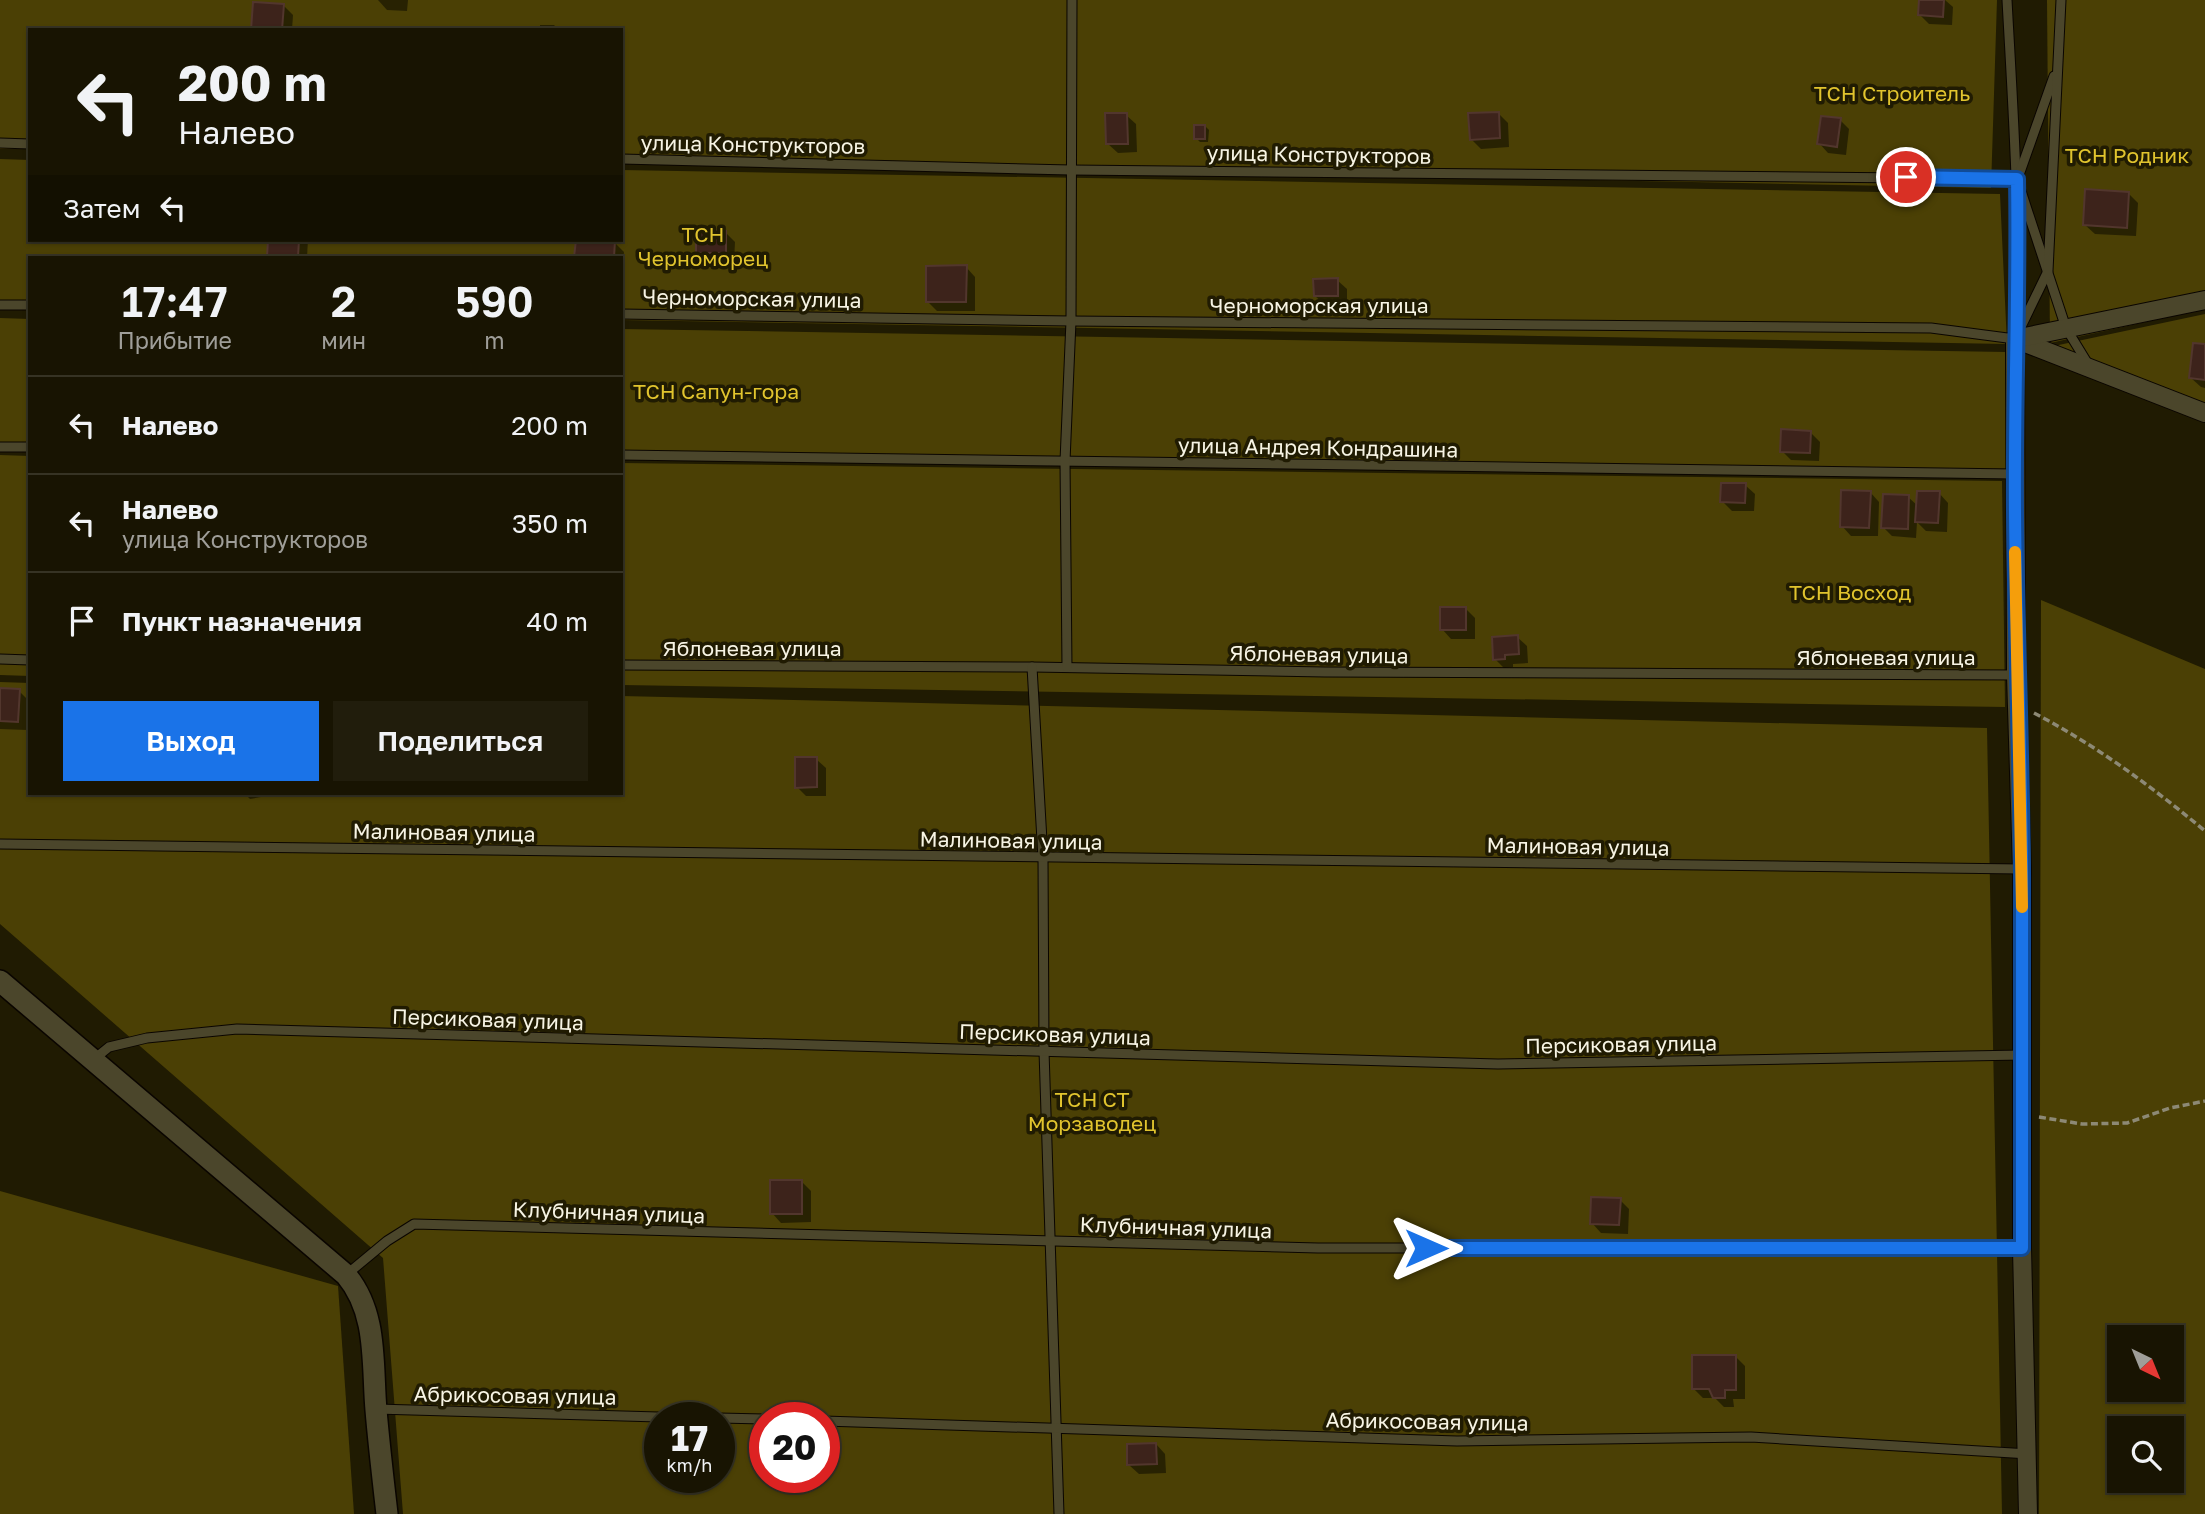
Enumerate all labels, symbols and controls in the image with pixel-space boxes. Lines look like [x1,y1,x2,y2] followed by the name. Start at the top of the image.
[178,53,327,112] text: 200 m
[63,56,154,147] icon: left
[1814,80,1970,106] park label: ТСН Строитель
[178,113,295,151] text: Налево
[640,129,866,159] street label: улица Конструкторов
[1206,139,1432,169] street label: улица Конструкторов
[2065,142,2189,168] park label: ТСН Родник
[1876,147,1936,207] pin
[1887,158,1925,196] icon: arrive
[154,189,192,227] icon: left
[63,193,140,224] text: Затем
[638,221,768,271] park label: ТСН Черноморец
[122,276,228,326] text: 17:47
[331,276,356,326] text: 2
[455,276,534,326] text: 590
[642,283,862,313] street label: Черноморская улица
[1209,292,1429,318] street label: Черноморская улица
[117,326,232,354] text: Прибытие
[321,326,366,354] text: мин
[484,326,505,354] text: m
[633,378,799,404] park label: ТСН Сапун-гора
[63,406,101,444] icon: left
[122,410,218,441] text: Налево
[511,410,588,441] text: 200 m
[1178,432,1458,462] street label: улица Андрея Кондрашина
[122,494,218,525] text: Налево
[63,504,101,542] icon: left
[512,508,588,539] text: 350 m
[122,525,368,553] text: улица Конструкторов
[1789,579,1911,605] park label: ТСН Восход
[63,602,101,640] icon: arrive
[122,606,362,637] text: Пункт назначения
[527,606,588,637] text: 40 m
[662,635,842,661] street label: Яблоневая улица
[1229,639,1409,669] street label: Яблоневая улица
[1796,644,1976,670] street label: Яблоневая улица
[63,701,319,781] button: Выход
[333,701,588,781] button: Поделиться
[352,817,536,847] street label: Малиновая улица
[919,825,1103,855] street label: Малиновая улица
[1486,831,1670,861] street label: Малиновая улица
[392,1003,584,1035] street label: Персиковая улица
[959,1018,1151,1050] street label: Персиковая улица
[1525,1029,1717,1059] street label: Персиковая улица
[1028,1086,1156,1136] park label: ТСН СТ Морзаводец
[512,1196,706,1228] street label: Клубничная улица
[1079,1211,1273,1243] street label: Клубничная улица
[1389,1211,1463,1285] position arrow
[2107,1325,2184,1402] north arrow
[2107,1325,2184,1493] map controls
[413,1380,617,1410] street label: Абрикосовая улица
[749,1402,840,1493] speed limit sign: 20
[1325,1406,1529,1436] street label: Абрикосовая улица
[2107,1416,2184,1493] button: search
[671,1417,708,1459] text: 17
[667,1454,712,1476] text: km/h

